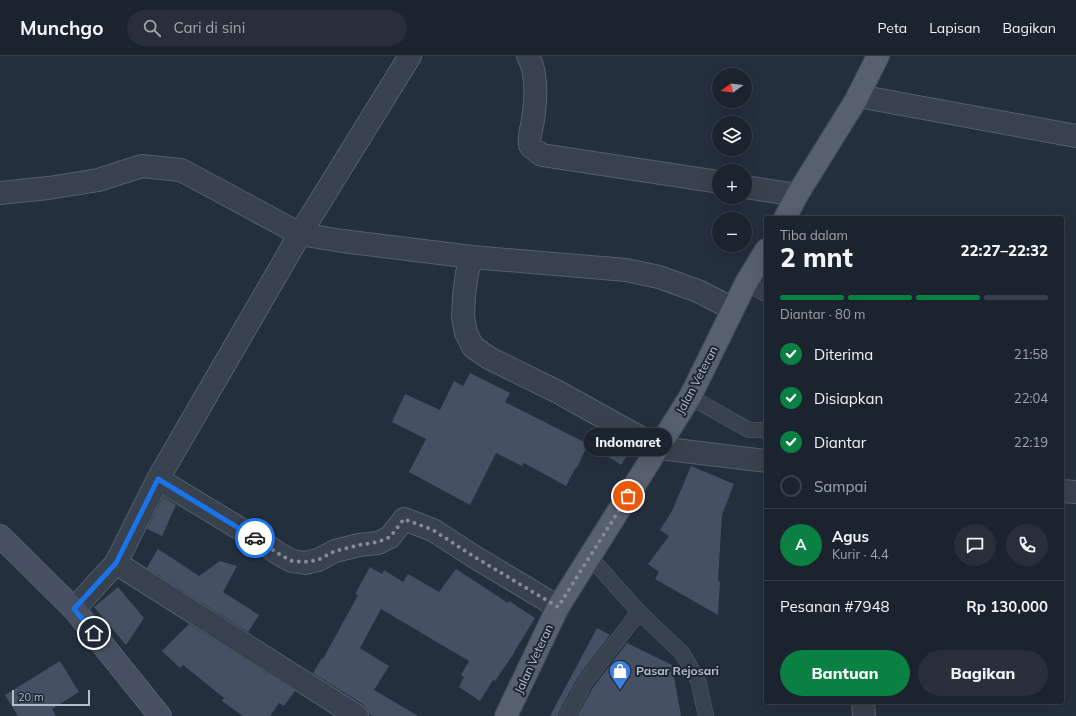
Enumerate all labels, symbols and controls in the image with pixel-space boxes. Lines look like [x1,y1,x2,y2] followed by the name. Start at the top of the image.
[127,10,407,46] search box
[20,16,103,40] text: Munchgo
[141,17,163,39] icon: search
[173,18,245,37] text: Cari di sini
[878,19,907,37] text: Peta
[929,19,981,37] text: Lapisan
[1003,19,1056,37] text: Bagikan
[712,68,752,108] north arrow
[712,68,752,252] map controls
[712,116,752,156] button: layers
[712,164,752,204] button: +
[712,212,752,252] button: −
[780,227,848,243] text: Tiba dalam
[780,241,853,274] text: 2 mnt
[961,241,1048,260] text: 22:27–22:32
[780,306,866,322] text: Diantar · 80 m
[672,343,721,416] street label: Jalan Veteran
[780,343,802,365] icon: check
[814,345,873,364] text: Diterima
[1014,346,1048,362] text: 21:58
[780,387,802,409] icon: check
[814,389,883,408] text: Disiapkan
[1014,390,1048,406] text: 22:04
[584,428,672,456] callout: Indomaret
[780,431,802,453] icon: check
[814,433,866,452] text: Diantar
[595,434,661,450] text: Indomaret
[1014,434,1048,450] text: 22:19
[814,477,867,496] text: Sampai
[611,479,645,513] pin
[617,485,639,507] icon: bag
[235,518,275,558] courier
[954,524,996,566] button: chat
[1006,524,1048,566] button: phone
[244,527,266,549] icon: car
[832,527,869,546] text: Agus
[795,535,807,554] text: A
[832,546,889,562] text: Kurir · 4.4
[780,597,890,616] text: Pesanan #7948
[966,597,1048,616] text: Rp 130,000
[77,616,111,650] pin
[83,622,105,644] icon: home
[511,622,556,696] street label: Jalan Veteran
[780,650,910,696] button: Bantuan
[918,650,1048,696] button: Bagikan
[607,658,633,691] shop icon: Pasar Rejosari
[636,663,719,678] place label: Pasar Rejosari
[12,688,90,707] scale bar
[18,690,44,704] text: 20 m

